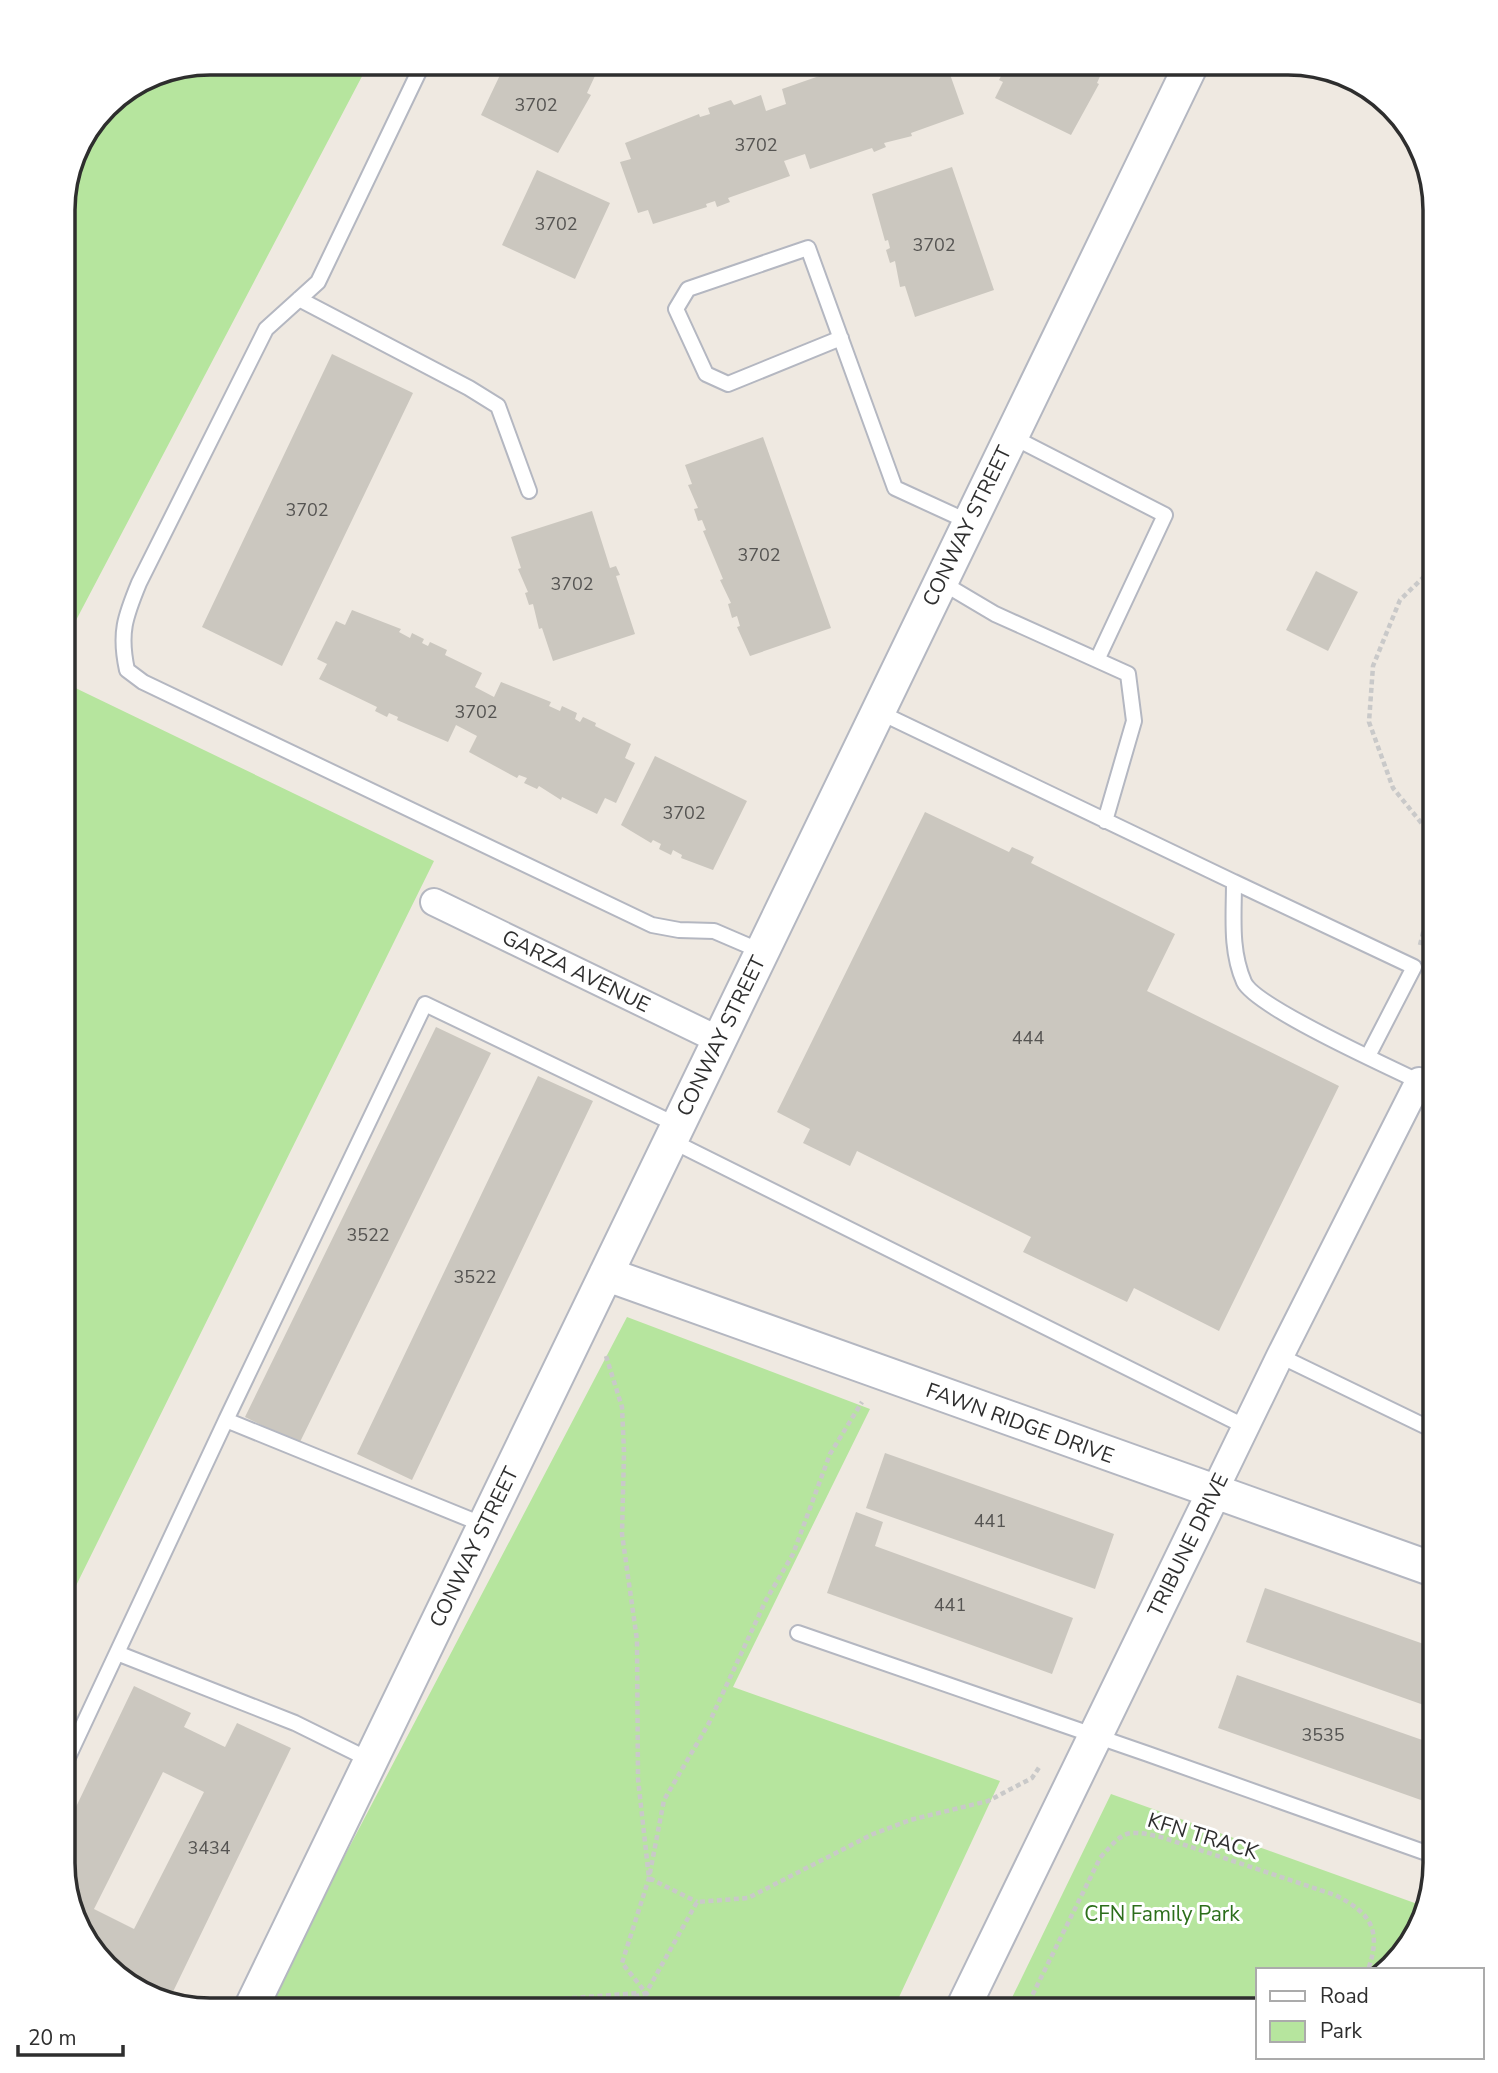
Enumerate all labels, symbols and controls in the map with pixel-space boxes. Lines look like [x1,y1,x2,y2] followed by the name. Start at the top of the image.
[514,93,558,117] house number: 3702
[734,133,778,157] house number: 3702
[534,212,578,236] house number: 3702
[912,233,956,257] house number: 3702
[916,441,1018,611] street label: CONWAY STREET
[285,498,329,522] house number: 3702
[737,543,781,567] house number: 3702
[550,572,594,596] house number: 3702
[454,700,498,724] house number: 3702
[662,801,706,825] house number: 3702
[497,923,655,1019] street label: GARZA AVENUE
[670,951,772,1121] street label: CONWAY STREET
[1012,1026,1044,1050] house number: 444
[346,1223,390,1247] house number: 3522
[453,1265,497,1289] house number: 3522
[922,1376,1118,1470] street label: FAWN RIDGE DRIVE
[423,1462,525,1632] street label: CONWAY STREET
[1141,1469,1235,1621] street label: TRIBUNE DRIVE
[974,1509,1006,1533] house number: 441
[934,1593,966,1617] house number: 441
[1301,1723,1345,1747] house number: 3535
[1144,1806,1263,1866] street label: KFN TRACK
[187,1836,231,1860] house number: 3434
[1084,1900,1240,1928] park label: CFN Family Park
[1256,1968,1484,2059] legend
[1320,1982,1369,2010] text: Road
[18,2014,122,2058] scale bar
[1320,2017,1362,2045] text: Park
[28,2024,77,2052] text: 20 m

